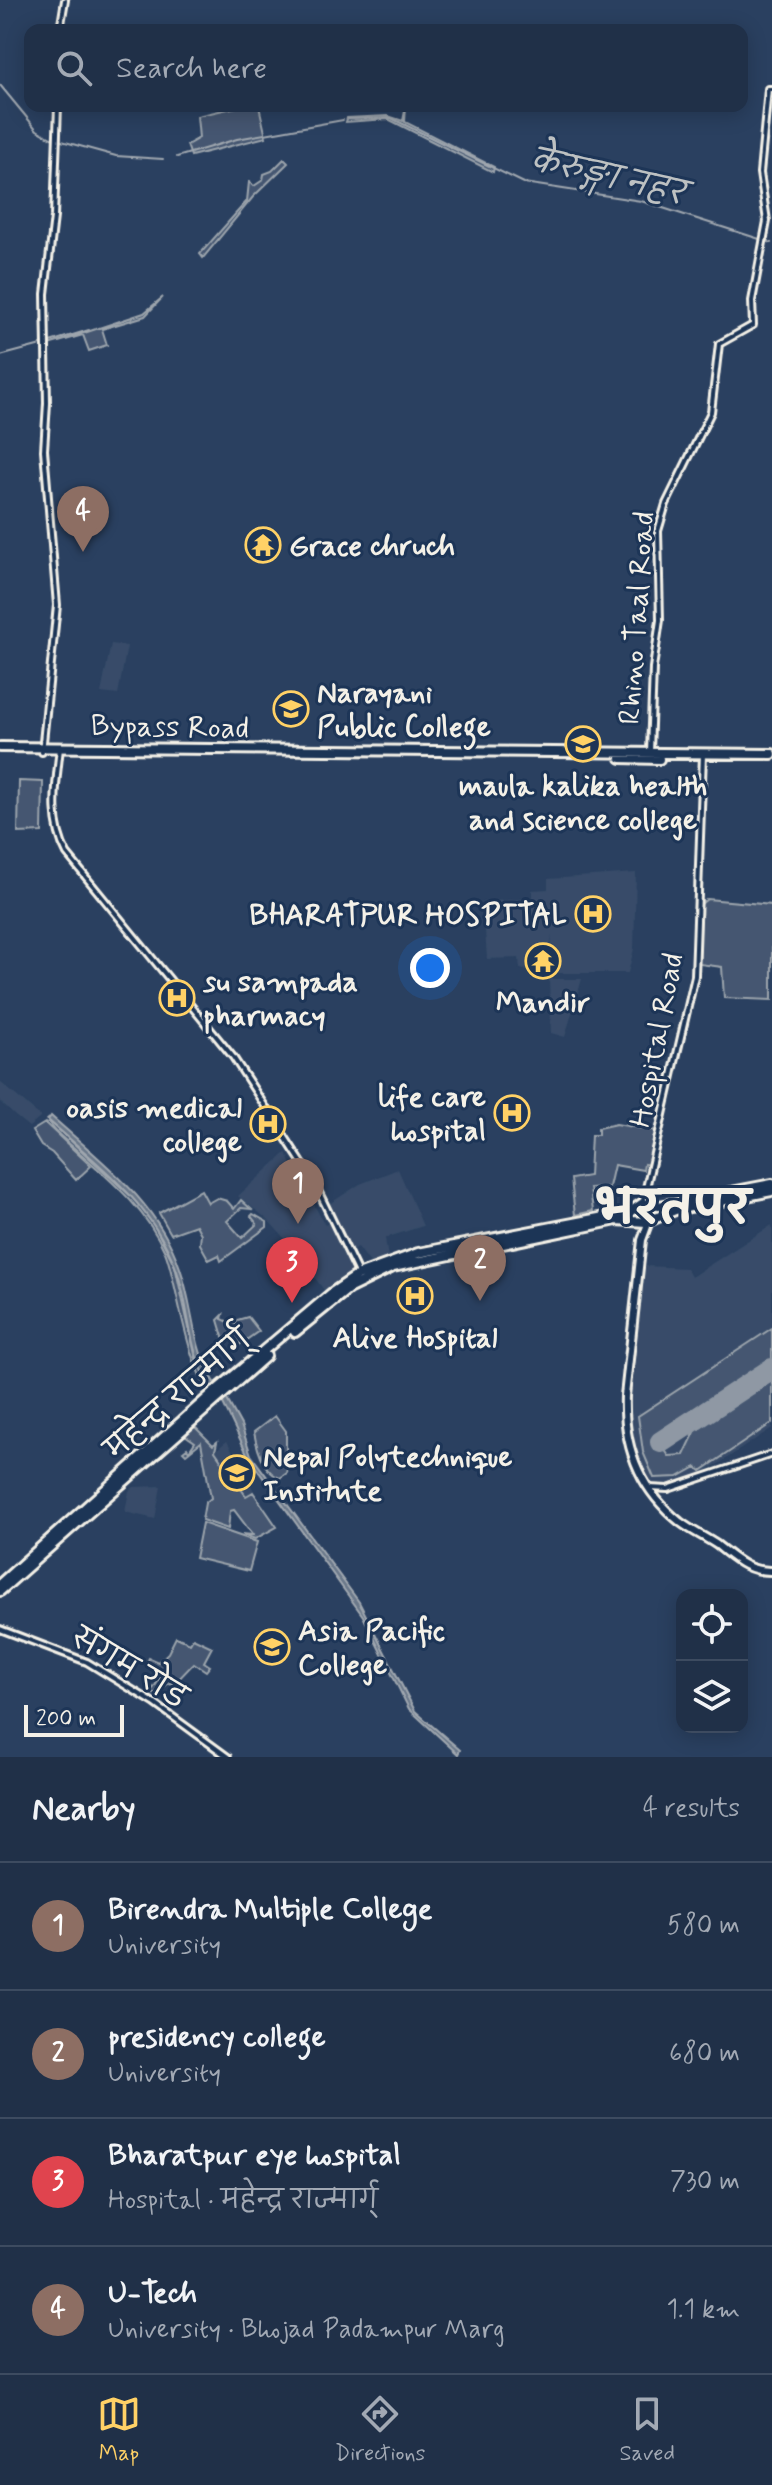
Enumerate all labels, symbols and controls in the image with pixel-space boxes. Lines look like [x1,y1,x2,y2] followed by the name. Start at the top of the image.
[24,24,748,112] search box
[52,46,96,90] icon: search
[116,49,267,88] text: Search here
[526,132,698,219] water label: केेरुङ्गा नहर
[57,486,109,552] pin: 4
[611,510,664,726] street label: Rhino Taal Road
[244,526,282,564] temple icon: Grace chruch
[289,527,455,566] place label: Grace chruch
[317,674,491,751] place label: Narayani Public College
[272,690,310,728] school or university icon: Narayani Public College
[90,707,250,748] street label: Bypass Road
[564,725,602,763] school or university icon: maula kalika health and science college
[459,767,707,841] place label: maula kalika health and science college
[574,895,612,933] hospital icon: BHARATPUR HOSPITAL
[249,896,567,935] place label: BHARATPUR HOSPITAL
[524,942,562,980] temple icon: Mandir
[410,948,450,988] your location
[621,950,693,1131] street label: Hospital Road
[202,963,358,1036] place label: su sampada pharmacy
[158,979,196,1017] hospital icon: su sampada pharmacy
[496,984,591,1023] place label: Mandir
[379,1078,486,1151] place label: life care hospital
[66,1089,242,1163] place label: oasis medical college
[493,1094,531,1132] hospital icon: life care hospital
[249,1105,287,1143] hospital icon: oasis medical college
[272,1158,324,1224] pin: 1
[596,1180,755,1243] district label: भरतपुर
[454,1235,506,1301] pin: 2
[266,1237,318,1303] pin: 3
[396,1277,434,1315] hospital icon: Alive Hospital
[92,1315,262,1471] street label: महेन्द्र राज्मार्ग्
[333,1319,497,1358] place label: Alive Hospital
[263,1438,512,1511] place label: Nepal Polytechnique Institute
[218,1454,256,1492] school or university icon: Nepal Polytechnique Institute
[676,1589,748,1733] map controls
[676,1589,748,1661] button: locate
[298,1612,445,1686] place label: Asia Pacific College
[63,1614,198,1719] street label: संगम रोड
[253,1628,291,1666] school or university icon: Asia Pacific College
[676,1661,748,1733] button: layers
[24,1701,124,1737] scale bar
[36,1705,96,1733] text: 200 m
[32,1787,136,1832] text: Nearby
[643,1792,740,1826] text: 4 results
[108,1890,433,1929] text: Birendra Multiple College
[52,1909,64,1943] text: 1
[667,1909,740,1943] text: 580 m
[108,1929,221,1963] text: University
[108,2018,326,2057] text: presidency college
[52,2037,64,2071] text: 2
[669,2037,740,2071] text: 680 m
[108,2057,221,2091] text: University
[108,2136,401,2175] text: Bharatpur eye hospital
[52,2165,64,2199] text: 3
[670,2165,740,2199] text: 730 m
[108,2184,378,2218] text: Hospital · महेन्द्र राज्मार्ग्
[108,2274,197,2313] text: U-Tech
[50,2293,66,2327] text: 4
[666,2293,740,2327] text: 1.1 km
[108,2313,505,2347] text: University · Bhojad Padampur Marg
[97,2392,141,2468] tab: Map
[335,2392,425,2468] tab: Directions
[619,2392,675,2468] tab: Saved

